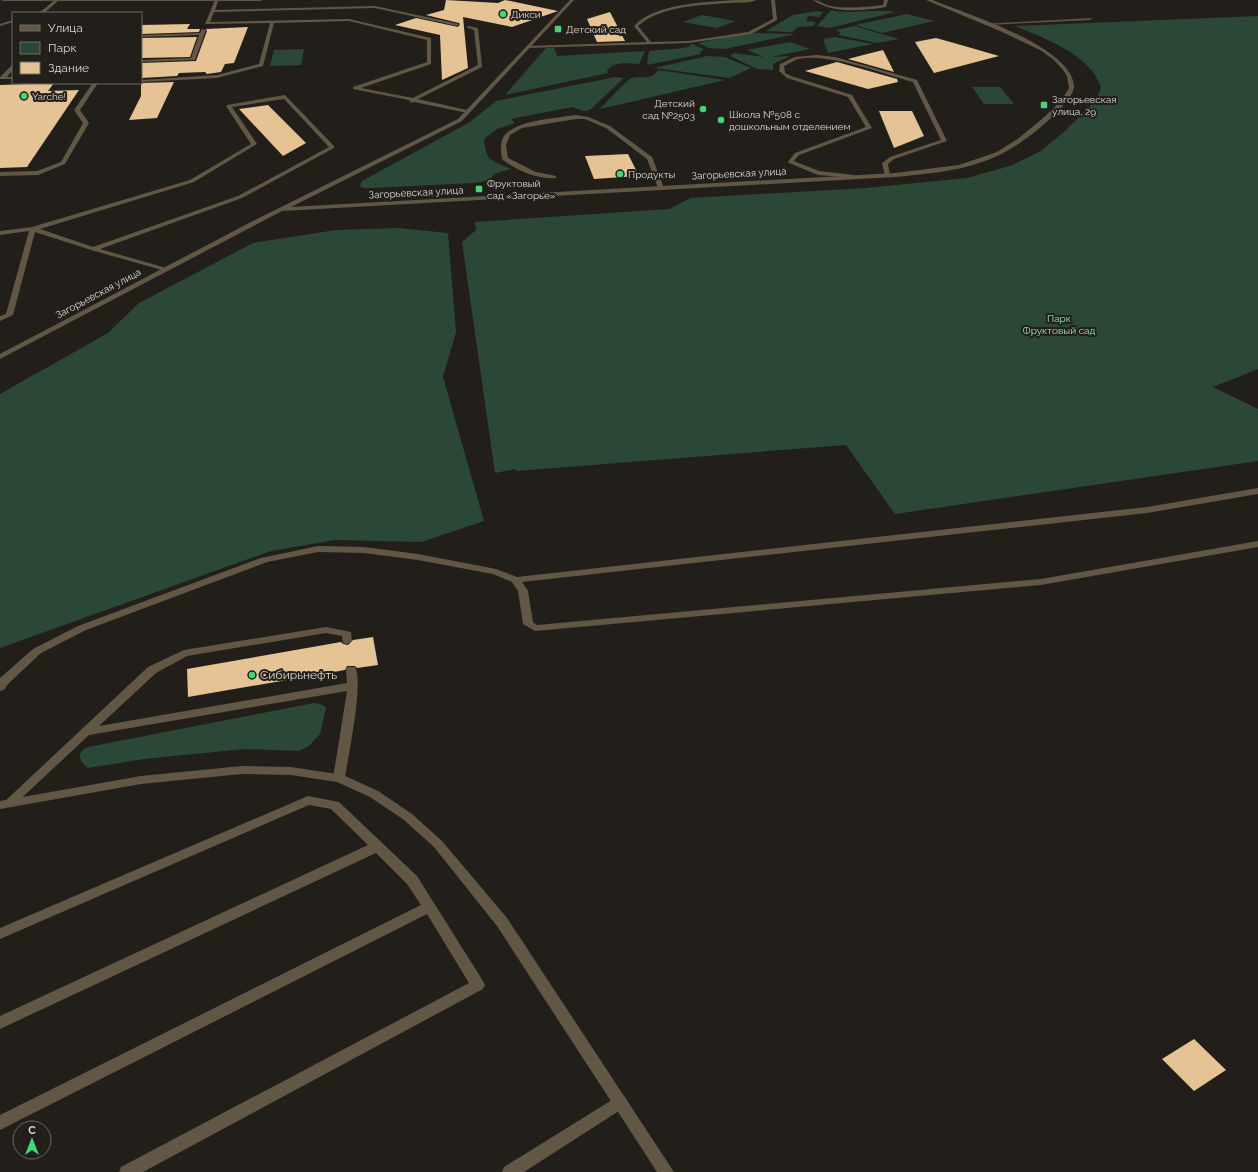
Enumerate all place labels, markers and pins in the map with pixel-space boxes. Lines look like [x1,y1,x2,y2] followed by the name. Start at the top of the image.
[498,9,508,19] marker: Дикси
[511,9,541,20] place label: Дикси
[553,24,563,34] marker: Детский сад
[566,24,626,35] place label: Детский сад
[19,91,29,101] marker: Yarche!
[32,91,66,102] place label: Yarche!
[1052,94,1116,117] place label: Загорьевская улица, 29
[642,98,695,121] place label: Детский сад №2503
[1039,100,1049,110] marker: Загорьевская улица, 29
[698,104,708,114] marker: Детский сад №2503
[729,109,850,132] place label: Школа №508 с дошкольным отделением
[716,115,726,125] marker: Школа №508 с дошкольным отделением
[615,169,625,179] marker: Продукты
[628,169,675,180] place label: Продукты
[487,178,556,201] place label: Фруктовый сад «Загорье»
[474,184,484,194] marker: Фруктовый сад «Загорье»
[260,668,337,682] place label: Сибирьнефть
[247,670,257,680] marker: Сибирьнефть

